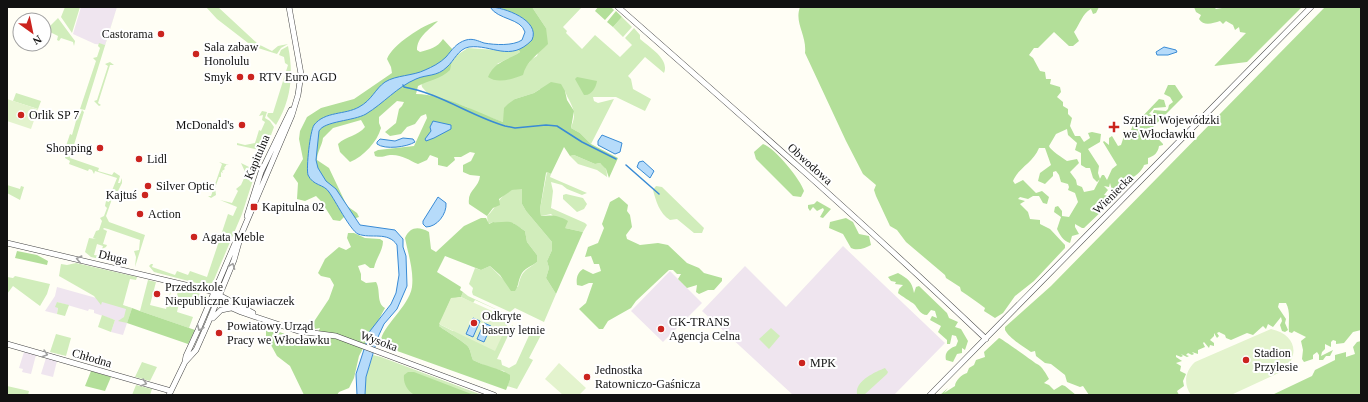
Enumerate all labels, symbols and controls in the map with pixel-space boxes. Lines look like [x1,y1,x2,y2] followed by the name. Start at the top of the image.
[12,12,52,52] north arrow
[102,27,154,41] place label: Castorama
[156,29,166,39] marker: Castorama
[31,33,44,48] text: N
[204,40,259,68] place label: Sala zabaw Honolulu
[191,49,201,59] marker: Sala zabaw Honolulu
[204,70,232,84] place label: Smyk
[259,70,337,84] place label: RTV Euro AGD
[235,72,245,82] marker: Smyk
[246,72,256,82] marker: RTV Euro AGD
[29,108,79,122] place label: Orlik SP 7
[16,110,26,120] marker: Orlik SP 7
[1123,113,1220,141] place label: Szpital Wojewódzki we Włocławku
[176,118,234,132] place label: McDonald's
[237,120,247,130] marker: McDonald's
[1108,121,1120,133] marker: Szpital Wojewódzki we Włocławku
[241,132,273,182] street label: Kapitulna
[785,140,836,188] street label: Obwodowa
[46,141,92,155] place label: Shopping
[95,143,105,153] marker: Shopping
[147,152,168,166] place label: Lidl
[134,154,144,164] marker: Lidl
[1090,171,1136,217] street label: Wieniecka
[156,179,214,193] place label: Silver Optic
[143,181,153,191] marker: Silver Optic
[106,188,137,202] place label: Kajtuś
[140,190,150,200] marker: Kajtuś
[262,200,324,214] place label: Kapitulna 02
[249,202,259,212] marker: Kapitulna 02
[148,207,181,221] place label: Action
[135,209,145,219] marker: Action
[202,230,264,244] place label: Agata Meble
[189,232,199,242] marker: Agata Meble
[97,247,130,267] street label: Długa
[76,256,82,264] one-way arrow
[228,262,236,269] one-way arrow
[165,280,295,308] place label: Przedszkole Niepubliczne Kujawiaczek
[152,289,162,299] marker: Przedszkole Niepubliczne Kujawiaczek
[482,309,545,337] place label: Odkryte baseny letnie
[669,315,741,343] place label: GK-TRANS Agencja Celna
[469,318,479,328] marker: Odkryte baseny letnie
[227,319,329,347] place label: Powiatowy Urząd Pracy we Włocławku
[196,324,204,331] one-way arrow
[656,324,666,334] marker: GK-TRANS Agencja Celna
[214,328,224,338] marker: Powiatowy Urząd Pracy we Włocławku
[358,328,400,354] street label: Wysoka
[71,346,114,371] street label: Chłodna
[1254,346,1298,374] place label: Stadion Przylesie
[41,349,48,358] one-way arrow
[1241,355,1251,365] marker: Stadion Przylesie
[810,356,836,370] place label: MPK
[797,358,807,368] marker: MPK
[595,363,701,391] place label: Jednostka Ratowniczo-Gaśnicza
[582,372,592,382] marker: Jednostka Ratowniczo-Gaśnicza
[140,378,147,387] one-way arrow

